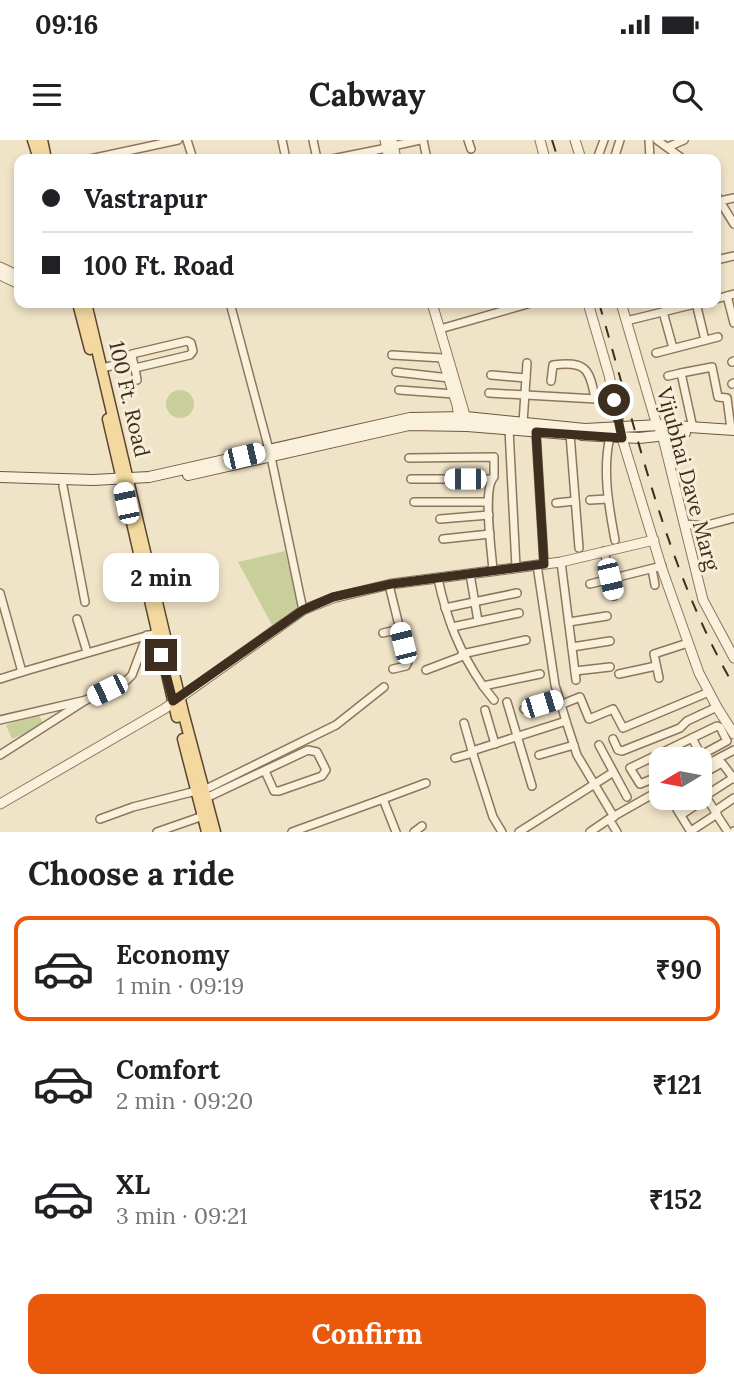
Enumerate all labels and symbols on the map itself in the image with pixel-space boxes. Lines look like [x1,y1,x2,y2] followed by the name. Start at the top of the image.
[103,338,156,460] street label: 100 Ft. Road
[651,383,726,574] street label: Vijubhai Dave Marg
[598,384,630,416] route start
[222,441,267,471] car
[445,469,487,490] car
[112,480,141,526] car
[103,554,219,602] callout: 2 min
[596,556,625,602] car
[388,620,419,666] car
[145,639,177,671] route end
[84,671,131,709] car
[519,688,566,720] car
[649,747,712,810] north arrow

